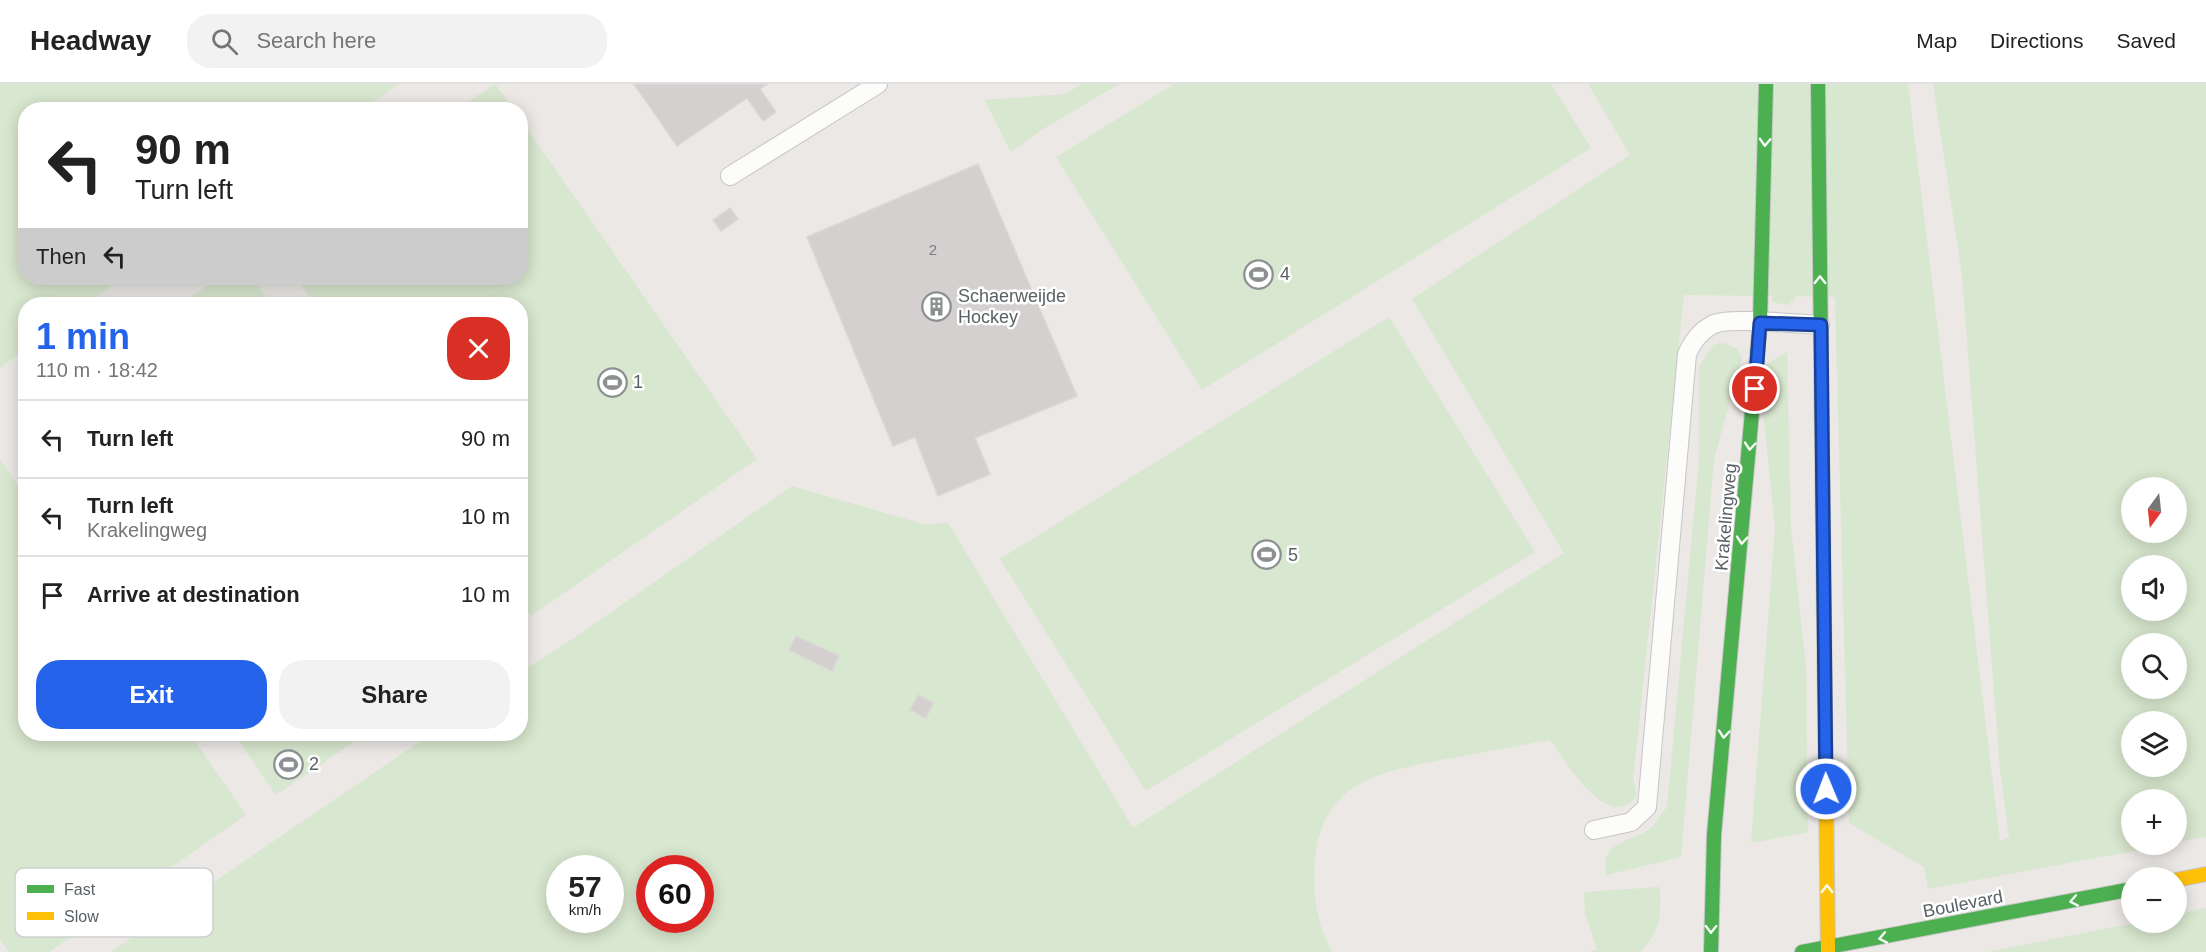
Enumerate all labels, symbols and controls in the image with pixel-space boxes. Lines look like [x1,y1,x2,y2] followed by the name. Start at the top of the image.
[187,14,607,68] search box
[30,25,151,56] text: Headway
[208,25,241,58] icon: search
[256,28,376,53] text: Search here
[1916,29,1957,52] text: Map
[1990,29,2083,52] text: Directions
[2116,29,2176,52] text: Saved
[36,126,114,204] icon: left
[135,126,231,173] text: 90 m
[1759,138,1771,147] one-way arrow
[135,175,233,205] text: Turn left
[98,240,131,273] icon: left
[929,241,937,258] house number: 2
[36,244,86,269] text: Then
[1243,258,1275,290] sports icon: 4
[1280,264,1290,284] place label: 4
[1813,276,1826,285] one-way arrow
[958,286,1066,327] place label: Schaerweijde Hockey
[921,290,953,322] building icon: Schaerweijde Hockey
[36,316,130,357] text: 1 min
[447,317,510,380] button: close
[36,359,158,381] text: 110 m · 18:42
[1729,363,1780,414] pin
[596,366,628,398] sports icon: 1
[633,372,643,392] place label: 1
[1738,372,1771,405] icon: arrive
[36,423,69,456] icon: left
[87,426,173,451] text: Turn left
[461,426,510,451] text: 90 m
[1744,442,1757,451] one-way arrow
[1711,462,1741,572] street label: Krakelingweg
[2121,477,2187,543] north arrow
[2121,477,2187,933] map controls
[87,493,173,518] text: Turn left
[36,501,69,534] icon: left
[461,504,510,529] text: 10 m
[87,519,207,541] text: Krakelingweg
[1736,536,1749,545] one-way arrow
[1251,539,1283,571] sports icon: 5
[1288,545,1298,565] place label: 5
[2121,555,2187,621] button: sound
[36,579,69,612] icon: arrive
[87,582,300,607] text: Arrive at destination
[461,582,510,607] text: 10 m
[2121,633,2187,699] button: search
[36,660,267,729] button: Exit
[279,660,510,729] button: Share
[2121,711,2187,777] button: layers
[1717,730,1730,739] one-way arrow
[272,748,304,780] sports icon: 2
[309,754,319,774] place label: 2
[1794,757,1858,821] position arrow
[2121,789,2187,855] button: +
[636,855,714,933] speed limit sign: 60
[2121,867,2187,933] button: −
[15,868,213,937] legend
[568,870,602,903] text: 57
[64,881,96,898] text: Fast
[1821,884,1833,893] one-way arrow
[1921,886,2005,922] street label: Boulevard
[2069,894,2079,907] one-way arrow
[569,901,601,918] text: km/h
[64,908,99,925] text: Slow
[1705,924,1718,933] one-way arrow
[1878,931,1888,944] one-way arrow

